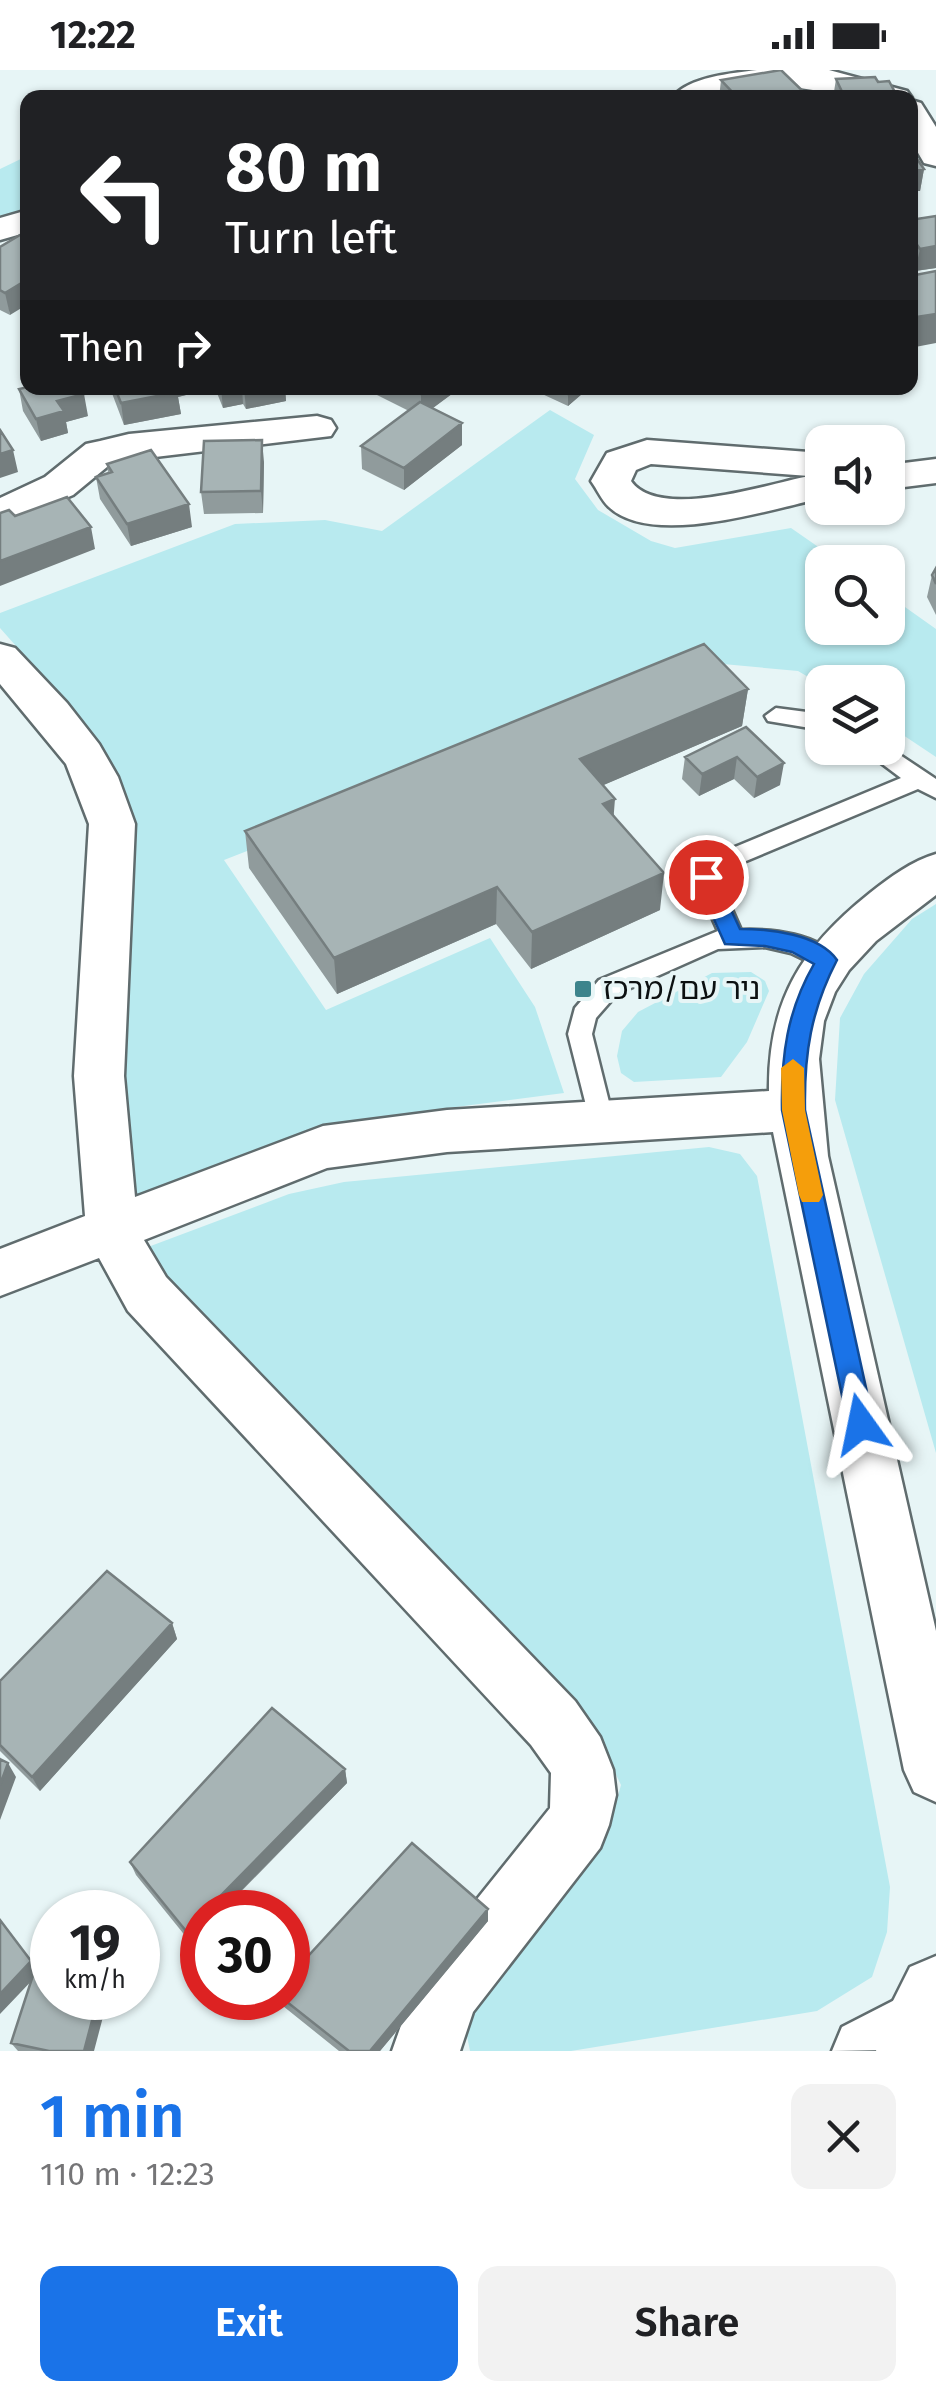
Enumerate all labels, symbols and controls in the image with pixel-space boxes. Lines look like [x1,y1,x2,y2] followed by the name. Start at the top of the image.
[50,12,136,58] text: 12:22
[225,126,382,210] text: 80 m
[60,130,190,260] icon: left
[225,211,397,265] text: Turn left
[165,320,220,375] icon: right
[60,325,145,371] text: Then
[805,425,905,765] map controls
[805,425,905,525] button: sound
[805,545,905,645] button: search
[805,665,905,765] button: layers
[664,835,749,920] pin
[679,850,734,905] icon: arrive
[603,971,760,1007] place label: ניר עם/מרכז
[572,978,594,1000] marker: ניר עם/מרכז
[809,1372,913,1476] position arrow
[180,1890,310,2020] speed limit sign: 30
[69,1913,121,1973] text: 19
[64,1965,126,1995] text: km/h
[40,2081,185,2153] text: 1 min
[791,2084,896,2189] button: close
[40,2155,215,2193] text: 110 m · 12:23
[40,2266,458,2381] button: Exit
[478,2266,896,2381] button: Share

